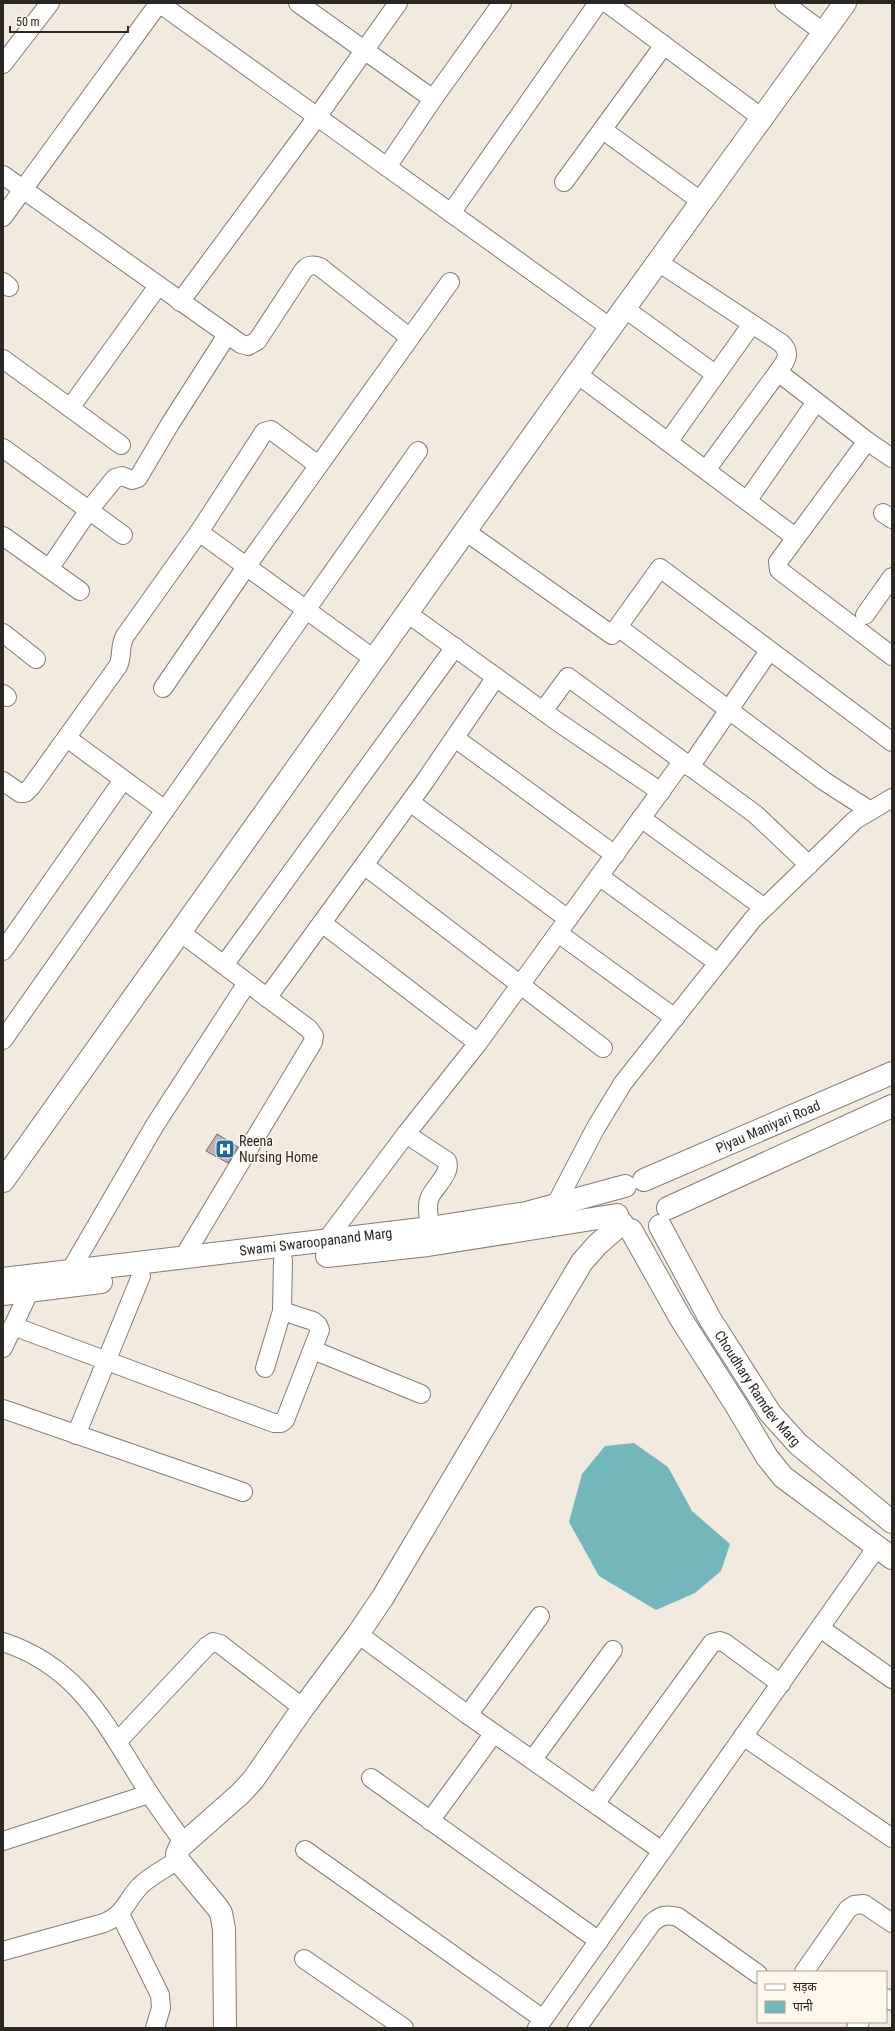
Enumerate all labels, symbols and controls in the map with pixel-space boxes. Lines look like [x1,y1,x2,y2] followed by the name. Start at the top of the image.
[10,8,128,34] scale bar
[16,15,40,29] text: 50 m
[713,1097,823,1156] street label: Piyau Maniyari Road
[239,1133,318,1165] place label: Reena Nursing Home
[214,1138,236,1160] hospital icon: Reena Nursing Home
[238,1225,393,1259] street label: Swami Swaroopanand Marg
[712,1328,804,1449] street label: Choudhary Ramdev Marg
[757,1971,887,2023] legend
[793,1980,818,1994] text: सड़क
[793,1999,814,2014] text: पानी

